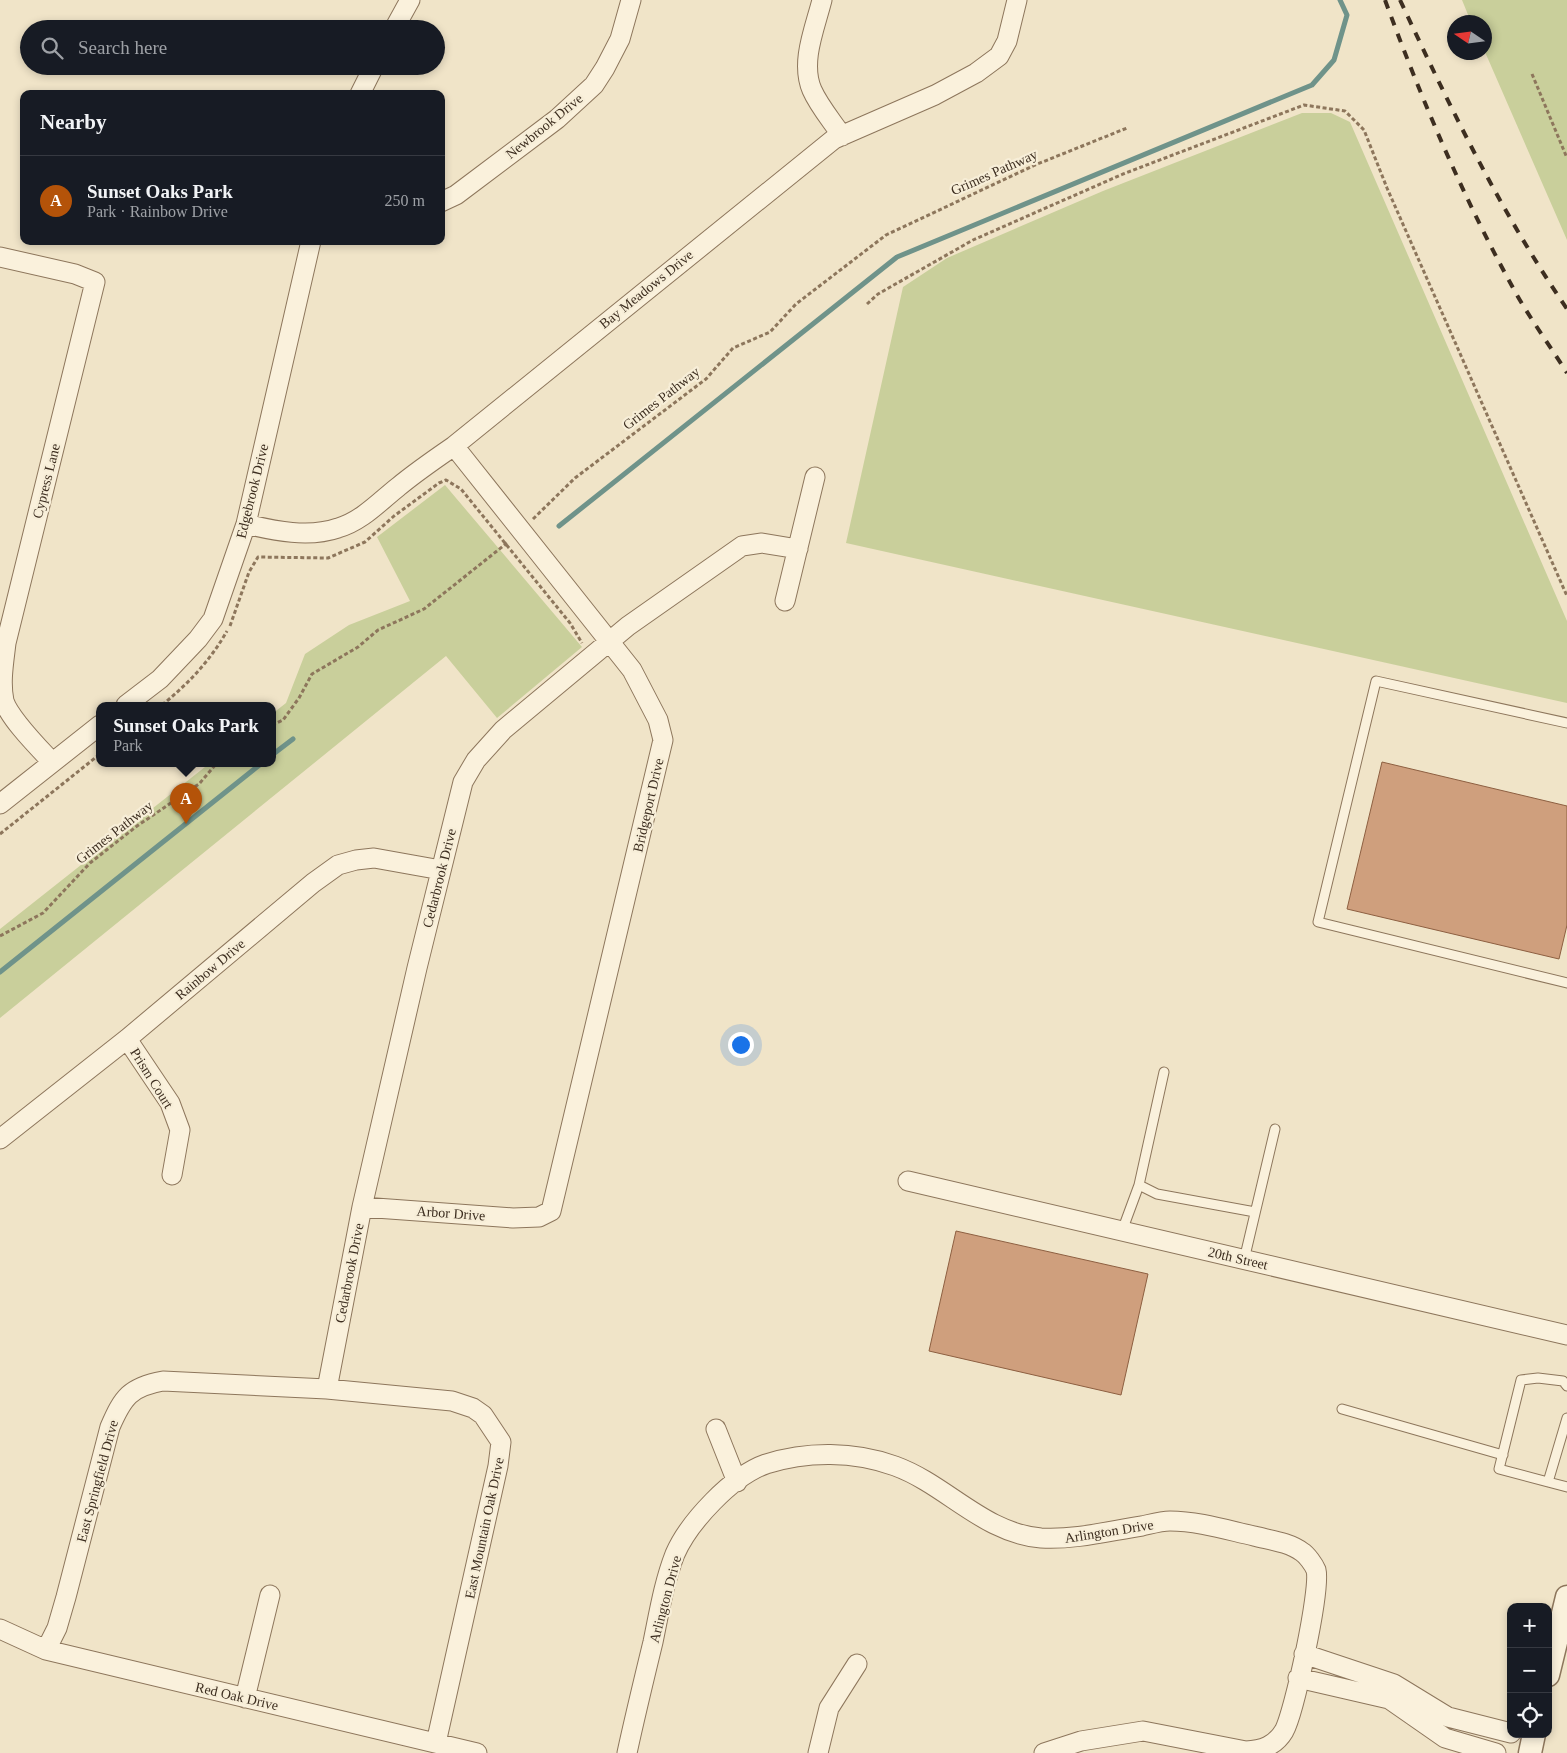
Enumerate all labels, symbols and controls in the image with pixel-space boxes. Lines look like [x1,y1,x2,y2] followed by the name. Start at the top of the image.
[1447,15,1492,60] north arrow
[20,20,445,75] search box
[38,34,66,62] icon: search
[78,37,167,58] text: Search here
[503,91,586,162] street label: Newbrook Drive
[40,110,107,134] text: Nearby
[949,147,1040,198] street label: Grimes Pathway
[87,181,233,202] text: Sunset Oaks Park
[50,192,62,209] text: A
[385,192,425,209] text: 250 m
[87,203,228,220] text: Park · Rainbow Drive
[597,247,696,332] street label: Bay Meadows Drive
[620,364,703,433] street label: Grimes Pathway
[30,442,63,520] street label: Cypress Lane
[233,442,271,540] street label: Edgebrook Drive
[96,702,276,767] popup
[113,715,259,736] text: Sunset Oaks Park
[113,737,142,754] text: Park
[630,757,667,854] street label: Bridgeport Drive
[170,783,202,824] pin: A
[73,798,156,867] street label: Grimes Pathway
[420,827,459,929] street label: Cedarbrook Drive
[173,936,248,1003] street label: Rainbow Drive
[728,1032,754,1058] your location
[127,1045,176,1111] street label: Prism Court
[416,1204,486,1223] street label: Arbor Drive
[332,1222,367,1324] street label: Cedarbrook Drive
[1206,1244,1269,1273] street label: 20th Street
[74,1418,121,1544] street label: East Springfield Drive
[462,1456,507,1600] street label: East Mountain Oak Drive
[1064,1517,1155,1546] street label: Arlington Drive
[647,1554,684,1644] street label: Arlington Drive
[1507,1603,1552,1738] map controls
[1507,1603,1552,1648] button: +
[1507,1648,1552,1693] button: −
[194,1680,280,1713] street label: Red Oak Drive
[1507,1693,1552,1738] button: locate

